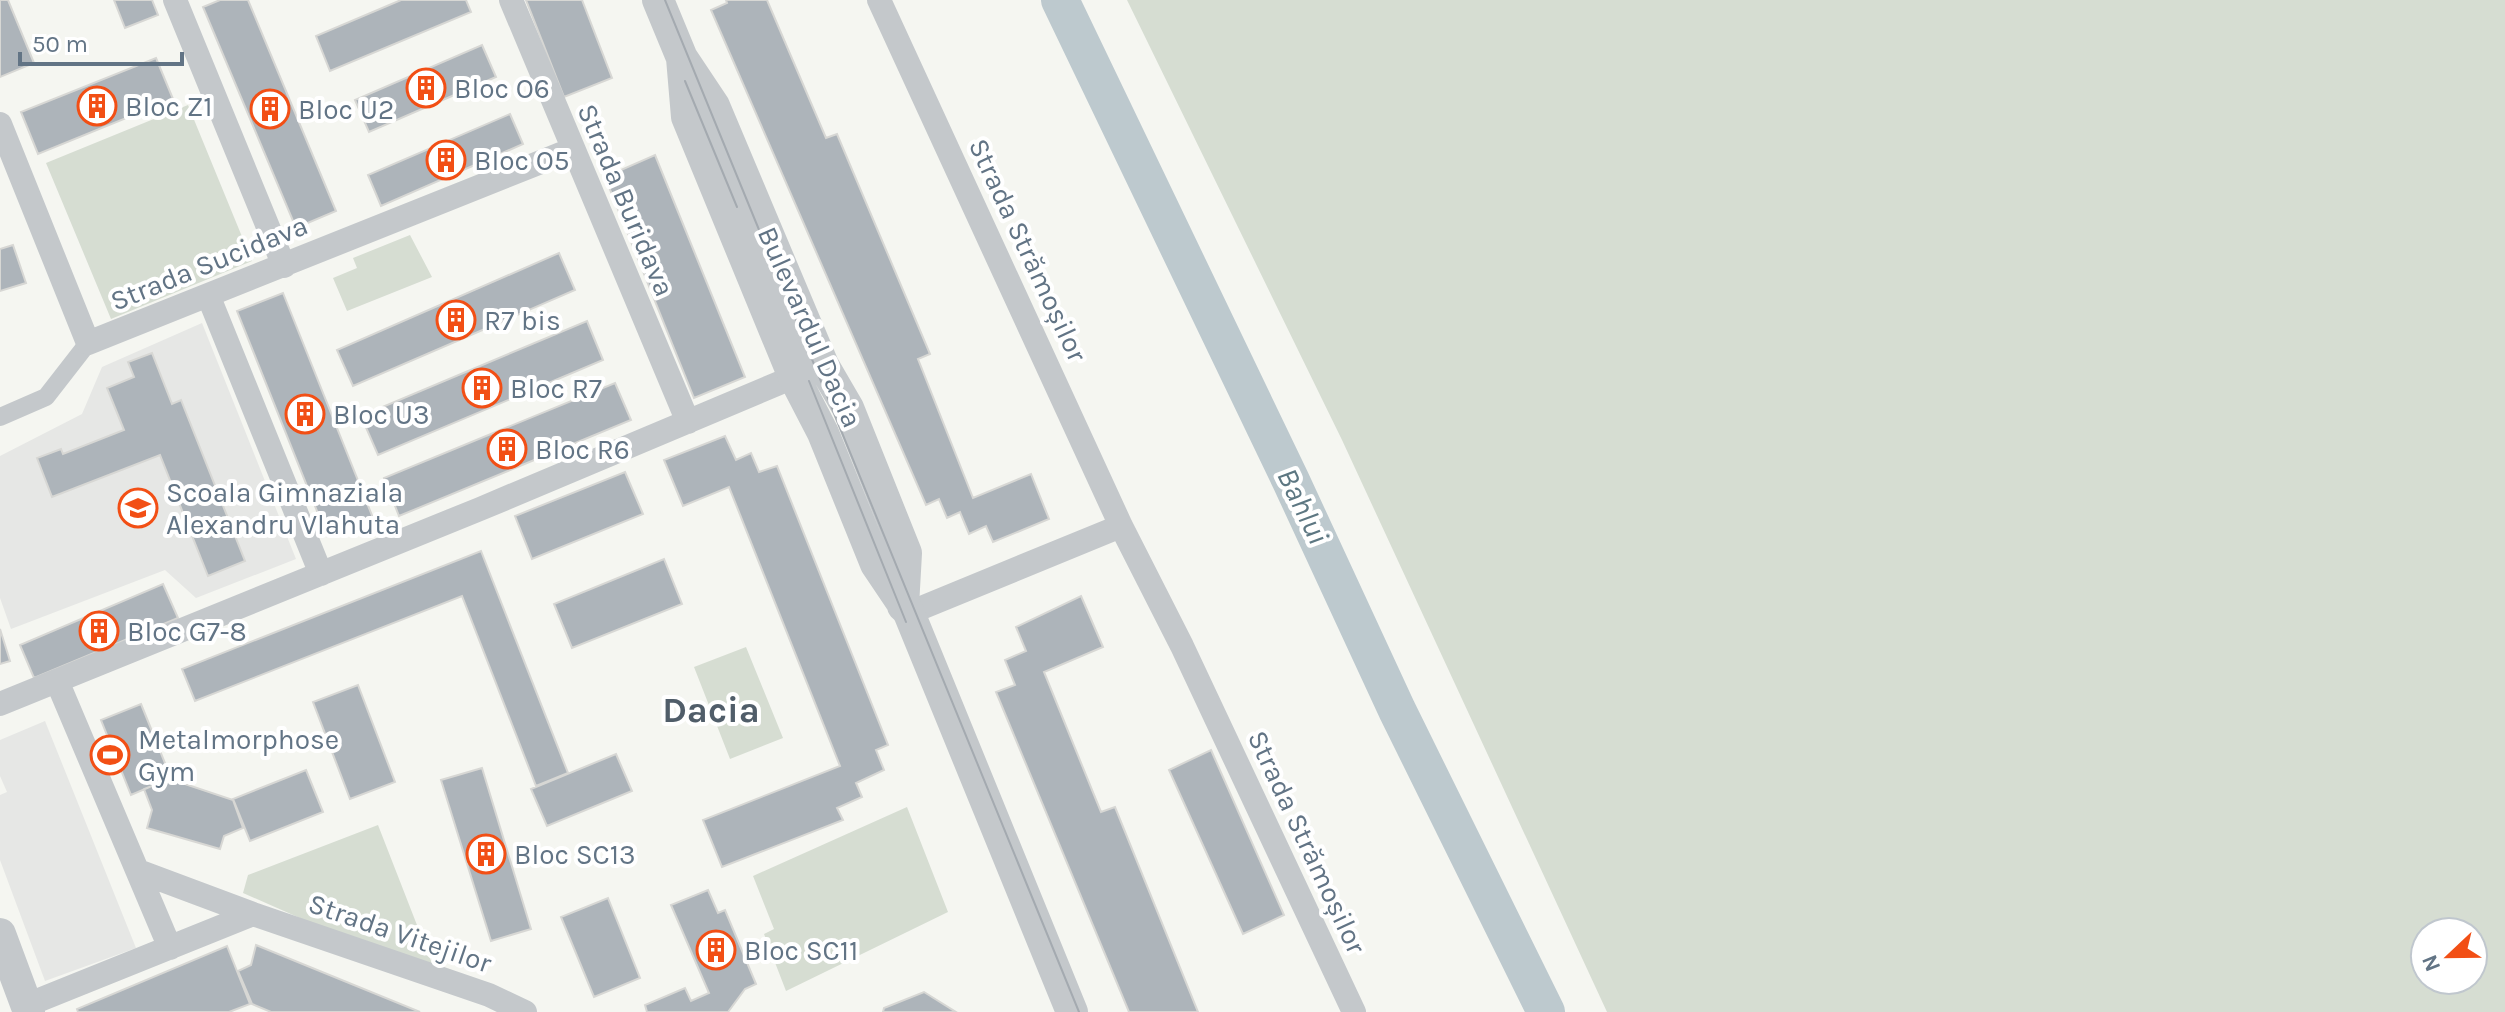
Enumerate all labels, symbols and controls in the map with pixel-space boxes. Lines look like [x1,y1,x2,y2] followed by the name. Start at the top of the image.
[20,16,182,66] scale bar
[32,30,88,58] text: 50 m
[405,67,447,109] building icon: Bloc O6
[454,72,550,105] place label: Bloc O6
[76,85,118,127] building icon: Bloc Z1
[249,88,291,130] building icon: Bloc U2
[125,90,212,123] place label: Bloc Z1
[298,93,394,126] place label: Bloc U2
[571,99,681,301] street label: Strada Buridava
[962,133,1095,368] street label: Strada Strămoșilor
[425,139,467,181] building icon: Bloc O5
[474,144,570,177] place label: Bloc O5
[106,208,312,318] street label: Strada Sucidava
[751,221,869,433] street label: Bulevardul Dacia
[435,299,477,341] building icon: R7 bis
[484,304,561,337] place label: R7 bis
[461,367,503,409] building icon: Bloc R7
[510,372,602,405] place label: Bloc R7
[284,393,326,435] building icon: Bloc U3
[333,398,429,431] place label: Bloc U3
[486,428,528,470] building icon: Bloc R6
[535,433,630,466] place label: Bloc R6
[1269,462,1337,550] water label: Bahlui
[166,476,403,541] place label: Scoala Gimnaziala Alexandru Vlahuta
[117,487,159,529] school or university icon: Scoala Gimnaziala Alexandru Vlahuta
[78,610,120,652] building icon: Bloc G7-8
[127,615,247,648] place label: Bloc G7-8
[662,689,760,731] district label: Dacia
[138,723,339,788] place label: Metalmorphose Gym
[1241,725,1374,960] street label: Strada Strămoșilor
[89,734,131,776] sports icon: Metalmorphose Gym
[465,833,507,875] building icon: Bloc SC13
[514,838,636,871] place label: Bloc SC13
[304,886,497,980] street label: Strada Vitejilor
[2409,916,2489,996] north arrow
[695,929,737,971] building icon: Bloc SC11
[744,934,858,967] place label: Bloc SC11
[2416,951,2446,975] text: N

